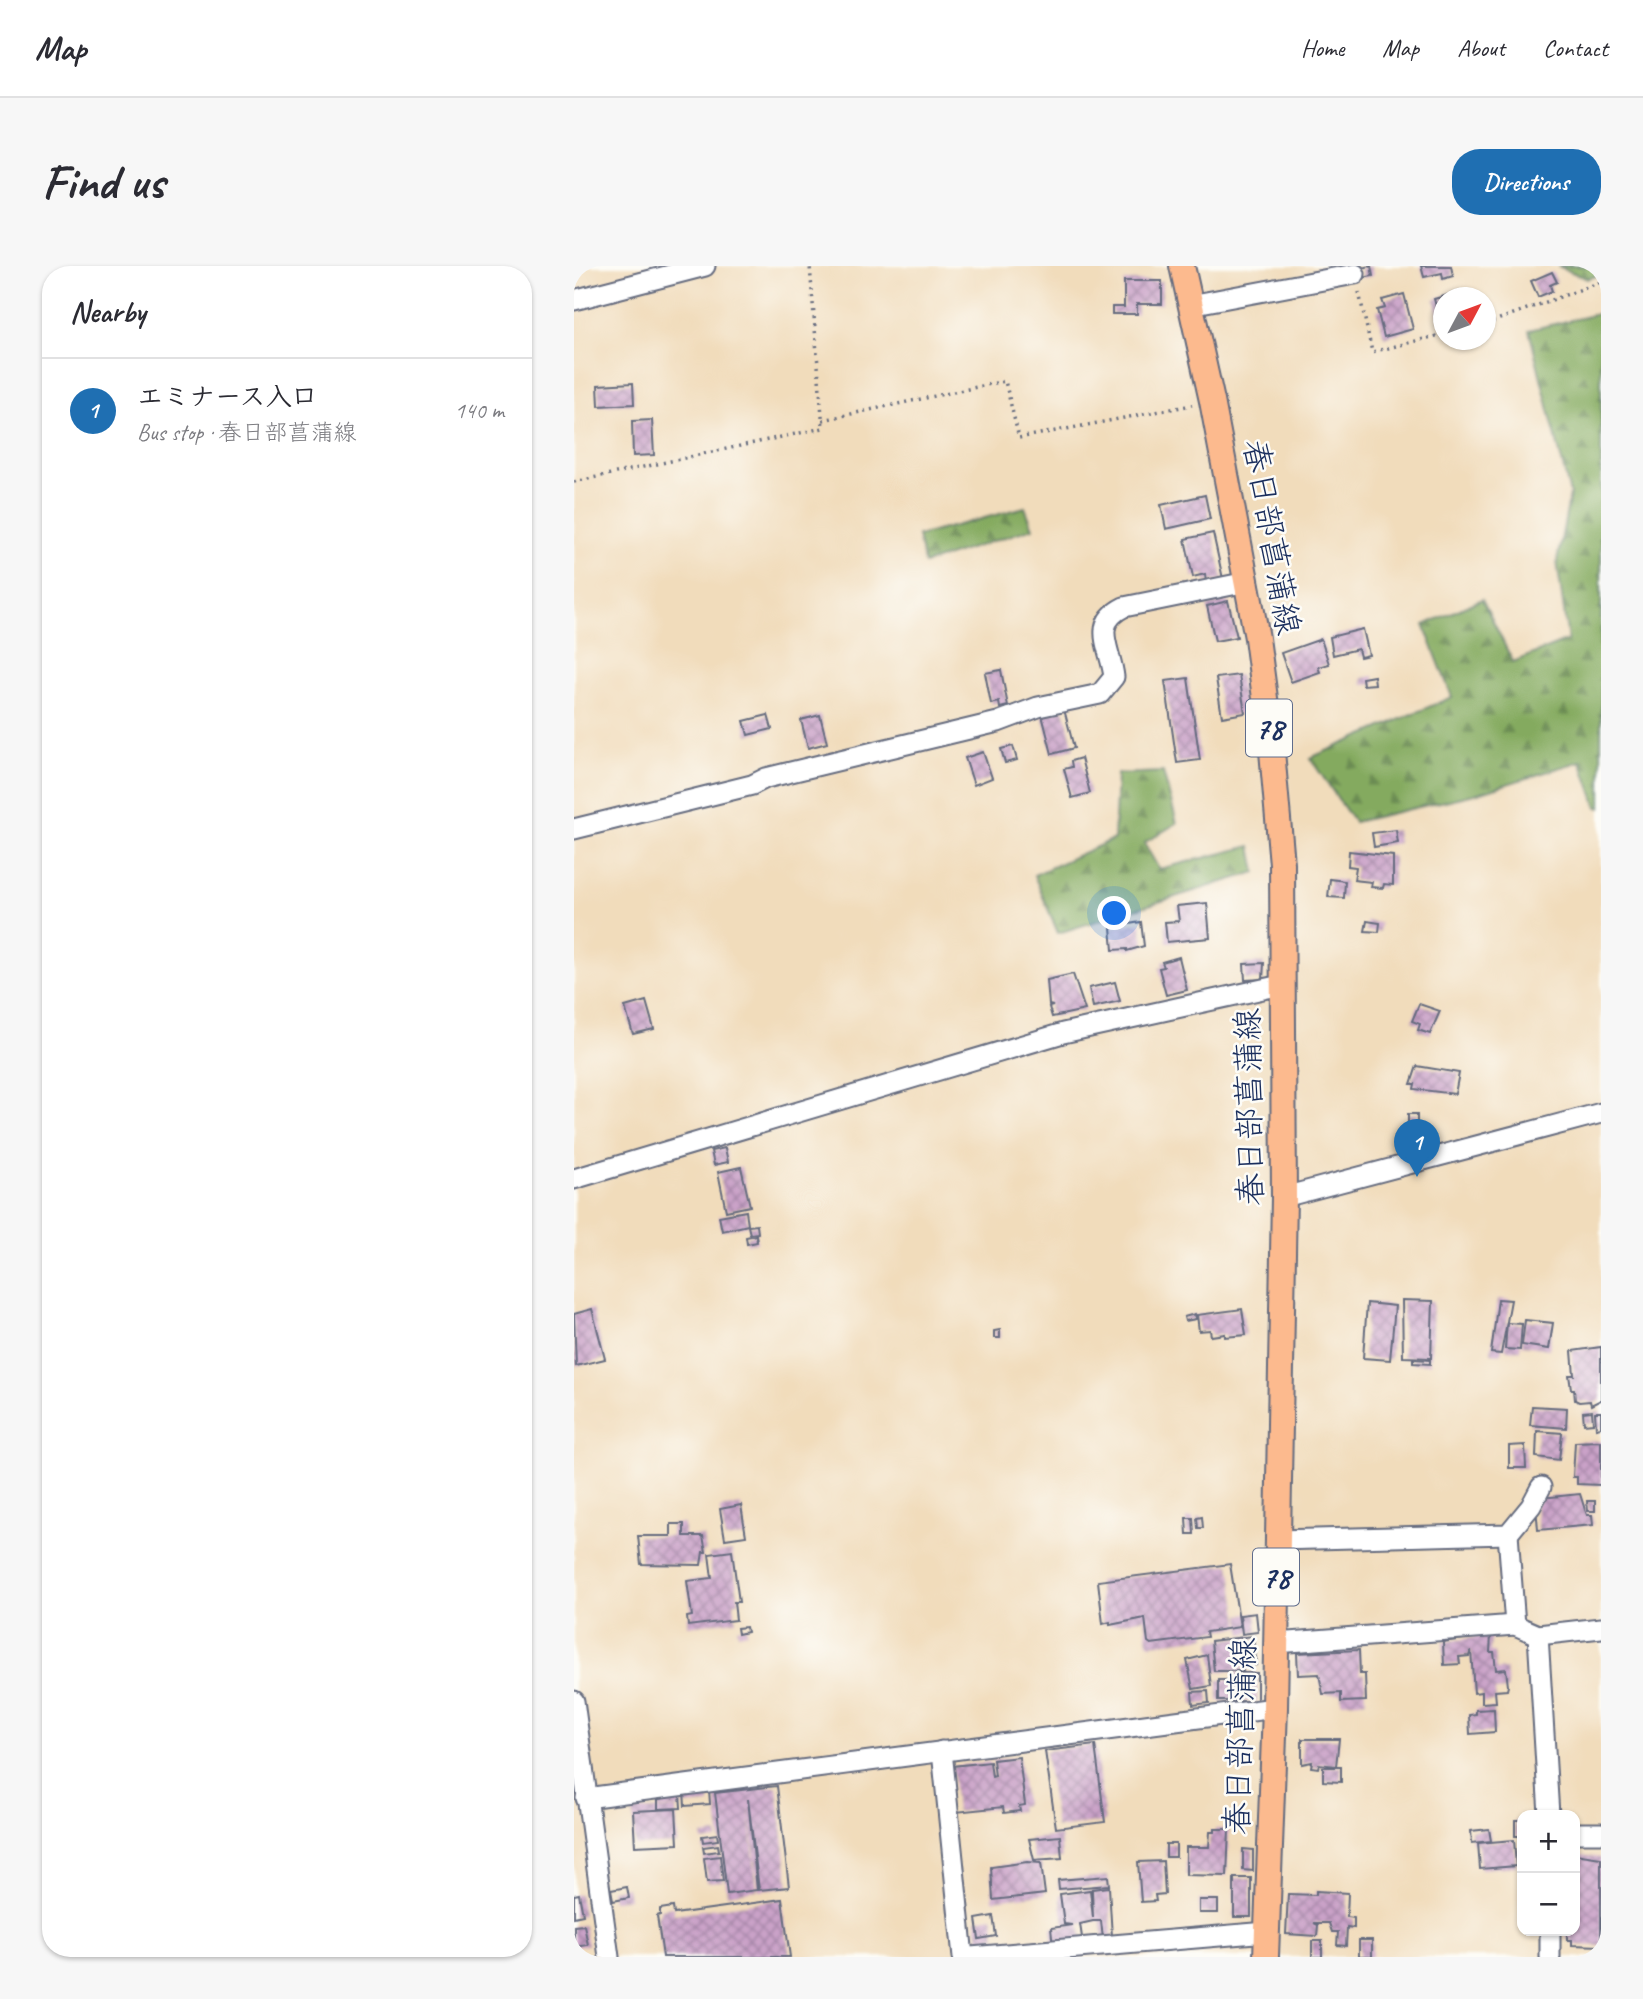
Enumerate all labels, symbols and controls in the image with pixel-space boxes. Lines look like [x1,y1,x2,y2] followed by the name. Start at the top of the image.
[35,27,86,69] text: Map
[1301,33,1344,63] text: Home
[1382,33,1419,63] text: Map
[1457,33,1505,63] text: About
[1543,33,1608,63] text: Contact
[1452,149,1601,215] button: Directions
[42,151,164,213] text: Find us
[1433,287,1496,350] north arrow
[70,293,146,331] text: Nearby
[137,380,317,413] text: エミナース入口
[88,396,98,425] text: 1
[455,396,504,425] text: 140 m
[137,418,357,447] text: Bus stop · 春日部菖蒲線
[1234,436,1310,638] street label: 春日部菖蒲線
[1246,700,1292,756] road number: 78
[1097,896,1131,930] your location
[1226,1008,1272,1206] street label: 春日部菖蒲線
[1394,1119,1440,1177] pin: 1
[1253,1548,1299,1606] road number: 78
[1216,1636,1264,1836] street label: 春日部菖蒲線
[1517,1810,1580,1936] map controls
[1517,1810,1580,1873] button: +
[1517,1873,1580,1936] button: −

